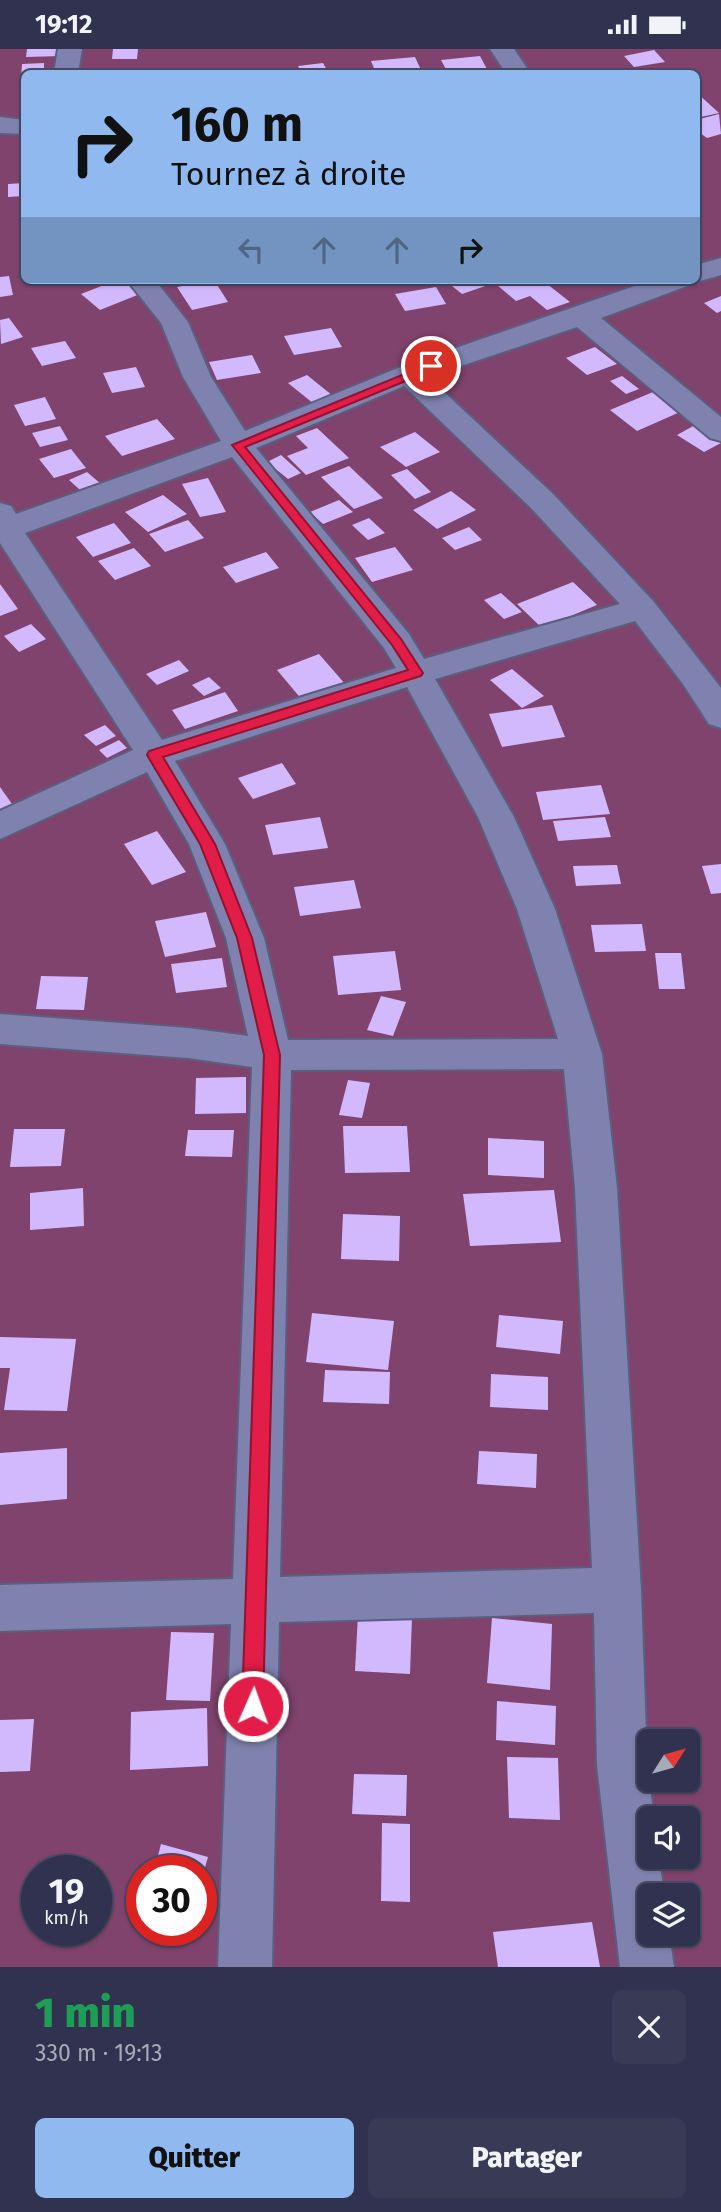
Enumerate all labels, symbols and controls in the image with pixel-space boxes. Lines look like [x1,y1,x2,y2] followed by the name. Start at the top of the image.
[35,9,93,40] text: 19:12
[171,95,303,154] text: 160 m
[56,98,147,189] icon: right
[171,155,407,193] text: Tournez à droite
[232,231,270,269] icon: left
[305,231,343,269] icon: ahead
[378,231,416,269] icon: ahead
[451,231,489,269] icon: right
[401,336,461,396] pin
[412,347,450,385] icon: arrive
[216,1669,290,1743] position arrow
[637,1729,700,1792] north arrow
[637,1729,700,1946] map controls
[637,1806,700,1869] button: sound
[126,1855,217,1946] speed limit sign: 30
[49,1870,84,1912] text: 19
[637,1883,700,1946] button: layers
[44,1907,89,1929] text: km/h
[35,1988,136,2038] text: 1 min
[612,1990,686,2064] button: close
[35,2039,162,2067] text: 330 m · 19:13
[35,2118,354,2198] button: Quitter
[368,2118,686,2198] button: Partager

